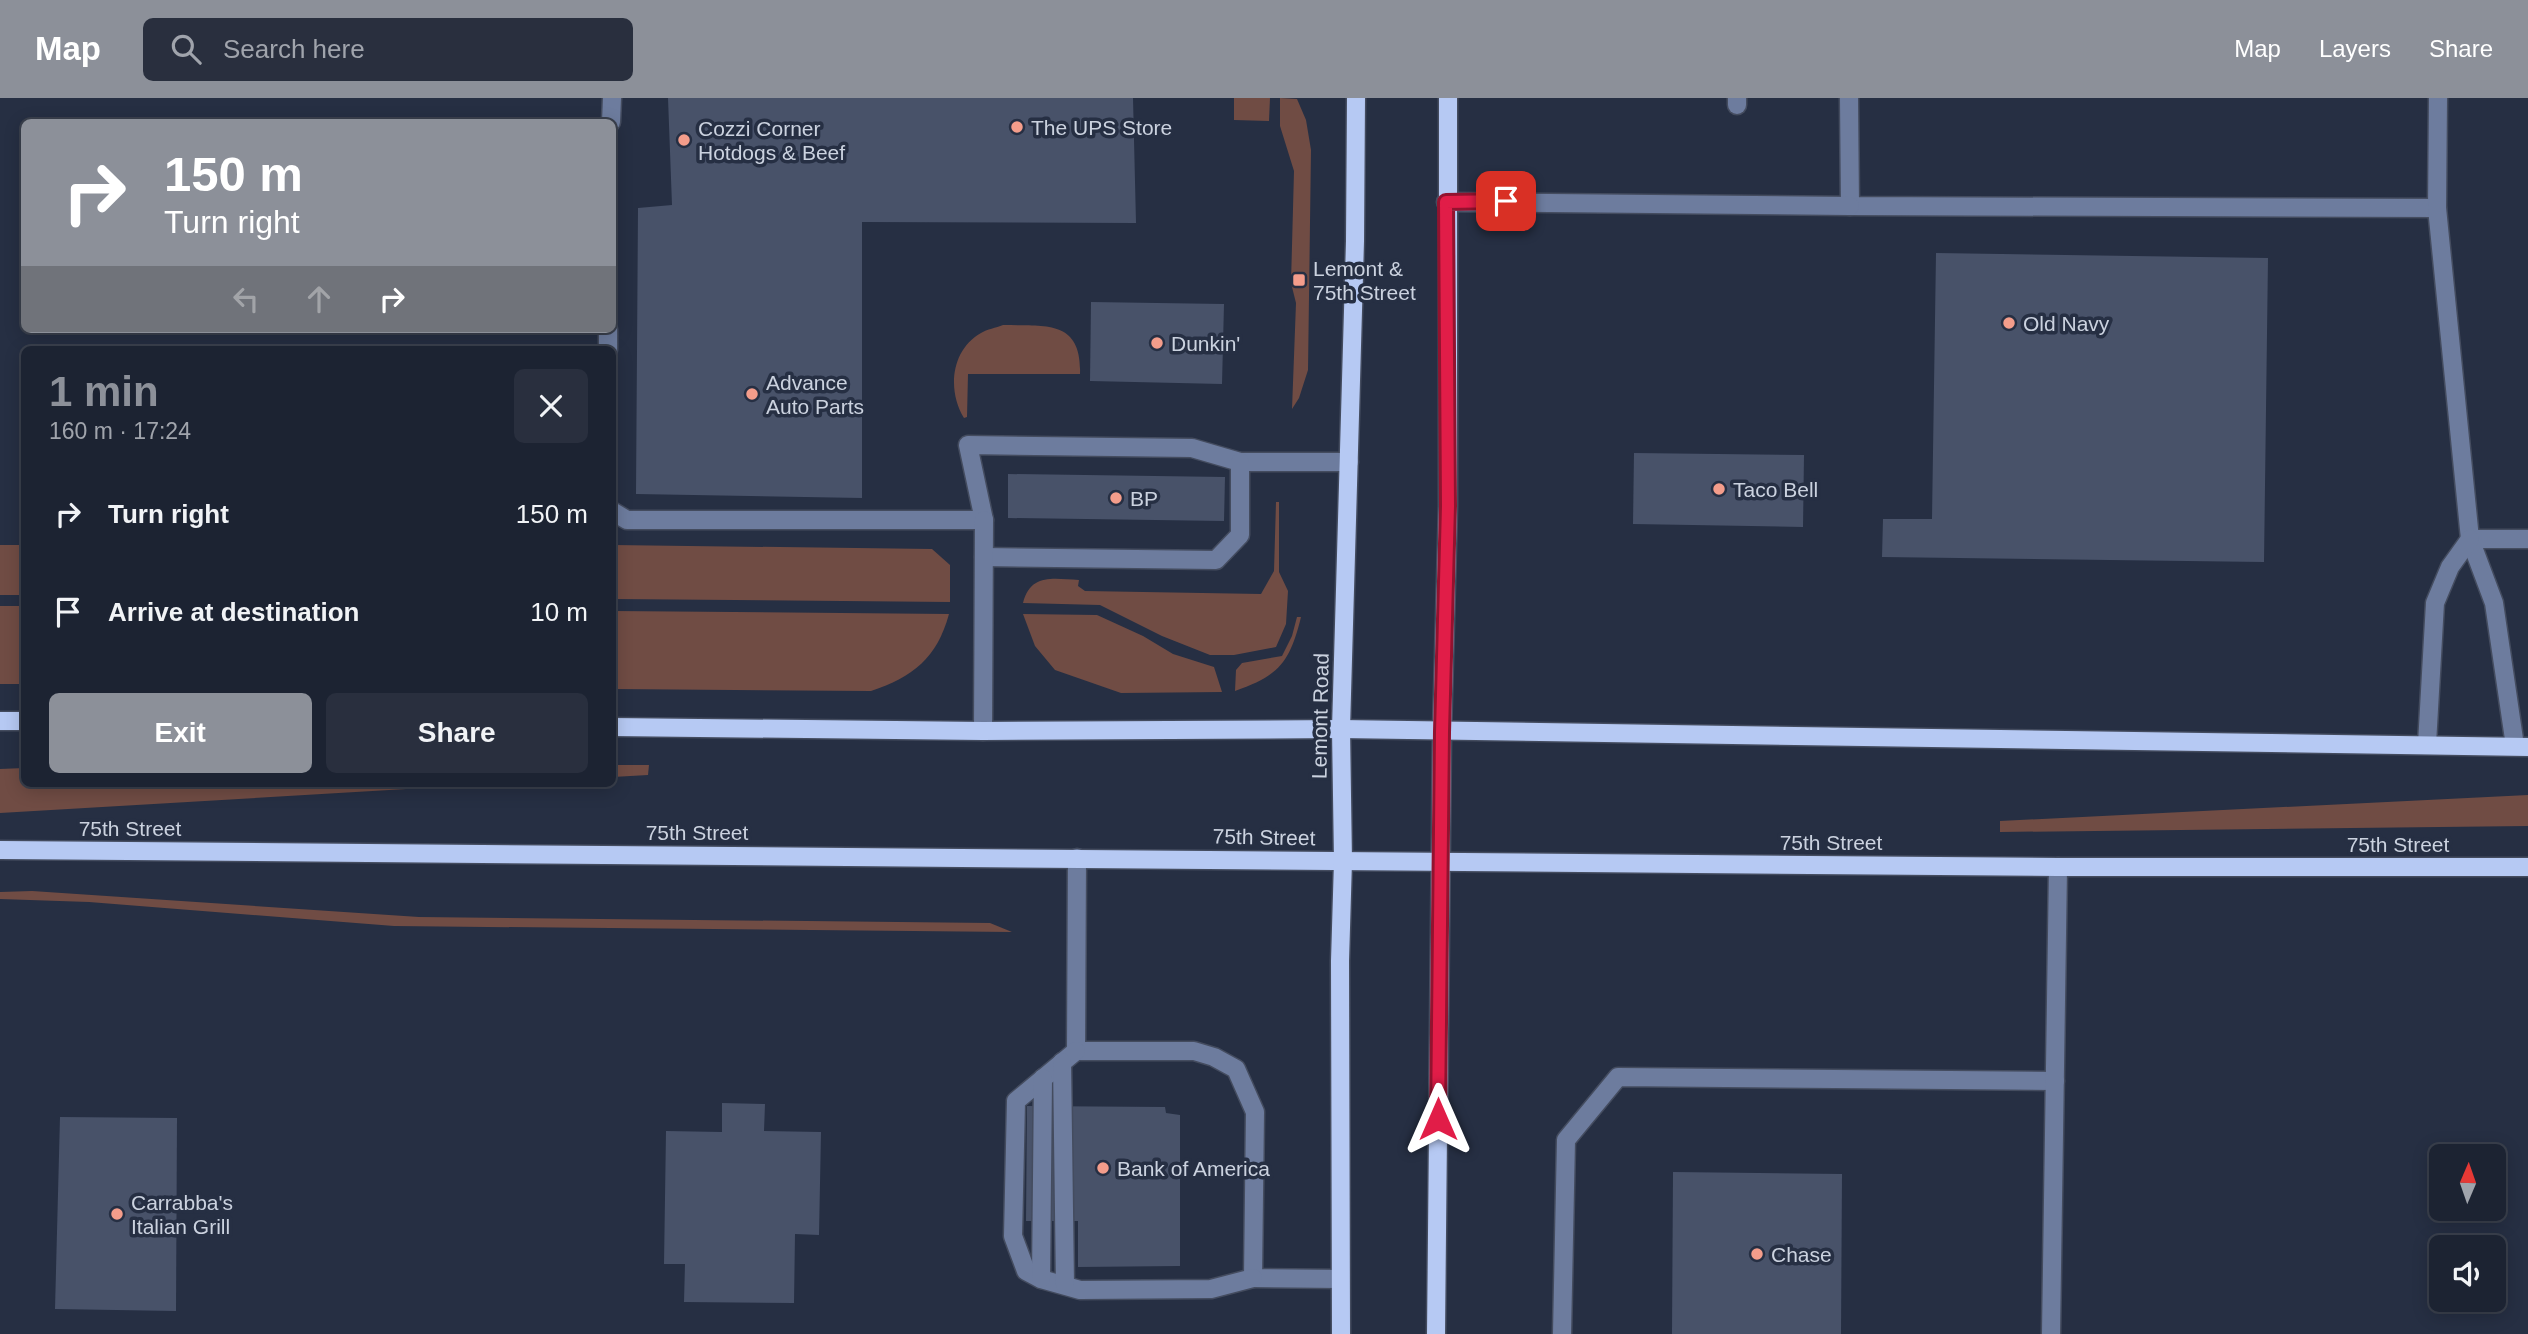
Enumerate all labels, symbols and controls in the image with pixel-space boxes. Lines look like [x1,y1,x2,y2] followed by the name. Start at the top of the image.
[143,18,633,81] search box
[35,30,101,67] text: Map
[167,30,205,68] icon: search
[223,34,365,64] text: Search here
[2234,35,2281,62] text: Map
[2319,35,2391,62] text: Layers
[2429,35,2493,62] text: Share
[1031,116,1172,139] place label: The UPS Store
[698,117,845,164] place label: Cozzi Corner Hotdogs & Beef
[1009,119,1025,135] marker: The UPS Store
[676,132,692,148] marker: Cozzi Corner Hotdogs & Beef
[49,147,140,238] icon: right
[164,147,303,201] text: 150 m
[1476,171,1536,231] pin
[1487,182,1525,220] icon: arrive
[164,204,300,240] text: Turn right
[1313,257,1416,304] place label: Lemont & 75th Street
[1291,272,1307,288] marker: Lemont & 75th Street
[227,280,265,318] icon: left
[300,280,338,318] icon: ahead
[373,280,411,318] icon: right
[2023,312,2110,335] place label: Old Navy
[2001,315,2017,331] marker: Old Navy
[1171,332,1240,355] place label: Dunkin'
[1149,335,1165,351] marker: Dunkin'
[49,368,159,415] text: 1 min
[514,369,588,443] button: close
[766,371,864,418] place label: Advance Auto Parts
[744,386,760,402] marker: Advance Auto Parts
[49,418,191,444] text: 160 m · 17:24
[1733,478,1818,501] place label: Taco Bell
[1711,481,1727,497] marker: Taco Bell
[1130,487,1158,510] place label: BP
[1108,490,1124,506] marker: BP
[49,495,87,533] icon: right
[108,499,229,529] text: Turn right
[516,499,588,529] text: 150 m
[49,593,87,631] icon: arrive
[108,597,359,627] text: Arrive at destination
[530,597,588,627] text: 10 m
[1307,653,1333,779] street label: Lemont Road
[49,693,312,773] button: Exit
[326,693,588,773] button: Share
[79,817,182,840] street label: 75th Street
[646,821,749,844] street label: 75th Street
[1212,825,1316,849] street label: 75th Street
[1780,831,1883,854] street label: 75th Street
[2347,833,2450,856] street label: 75th Street
[1401,1082,1475,1156] position arrow
[2429,1144,2506,1222] north arrow
[2429,1144,2506,1312] map controls
[1117,1157,1270,1180] place label: Bank of America
[1095,1160,1111,1176] marker: Bank of America
[131,1191,233,1238] place label: Carrabba's Italian Grill
[109,1206,125,1222] marker: Carrabba's Italian Grill
[2429,1235,2506,1312] button: sound
[1771,1243,1832,1266] place label: Chase
[1749,1246,1765,1262] marker: Chase

